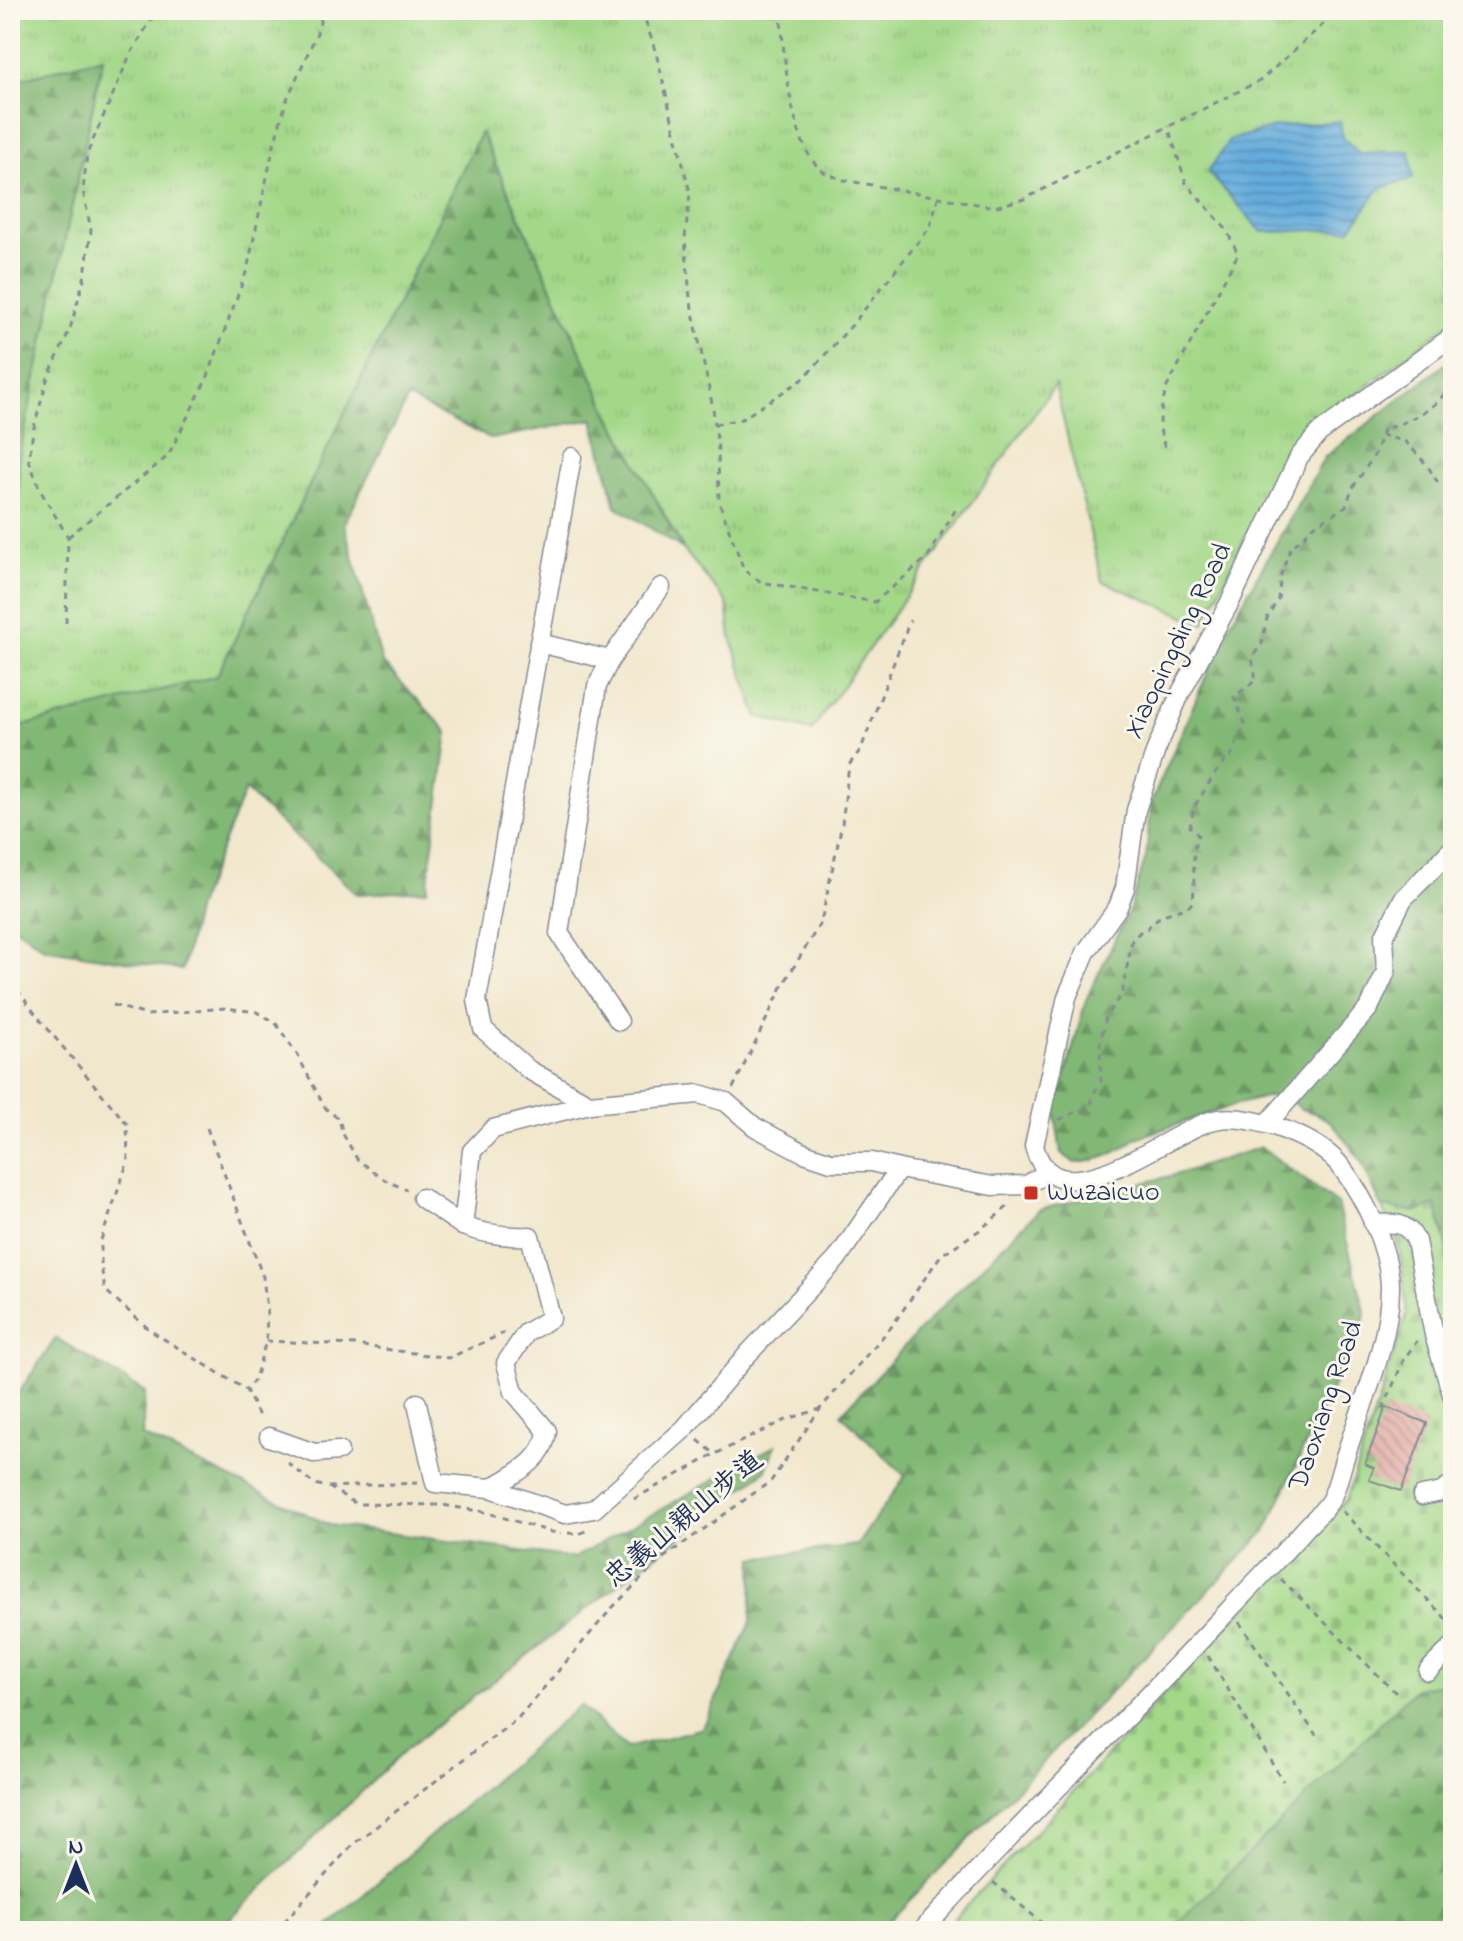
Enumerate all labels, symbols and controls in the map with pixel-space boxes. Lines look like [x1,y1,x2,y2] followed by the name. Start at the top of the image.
[1114,536,1244,746] street label: Xiaopingding Road
[1047,1173,1159,1214] place label: Wuzaicuo
[1022,1184,1040,1202] marker: Wuzaicuo
[1278,1315,1375,1497] street label: Daoxiang Road
[597,1441,773,1599] street label: 忠義山親山步道
[36,1825,116,1905] north arrow
[69,1832,83,1864] text: N

